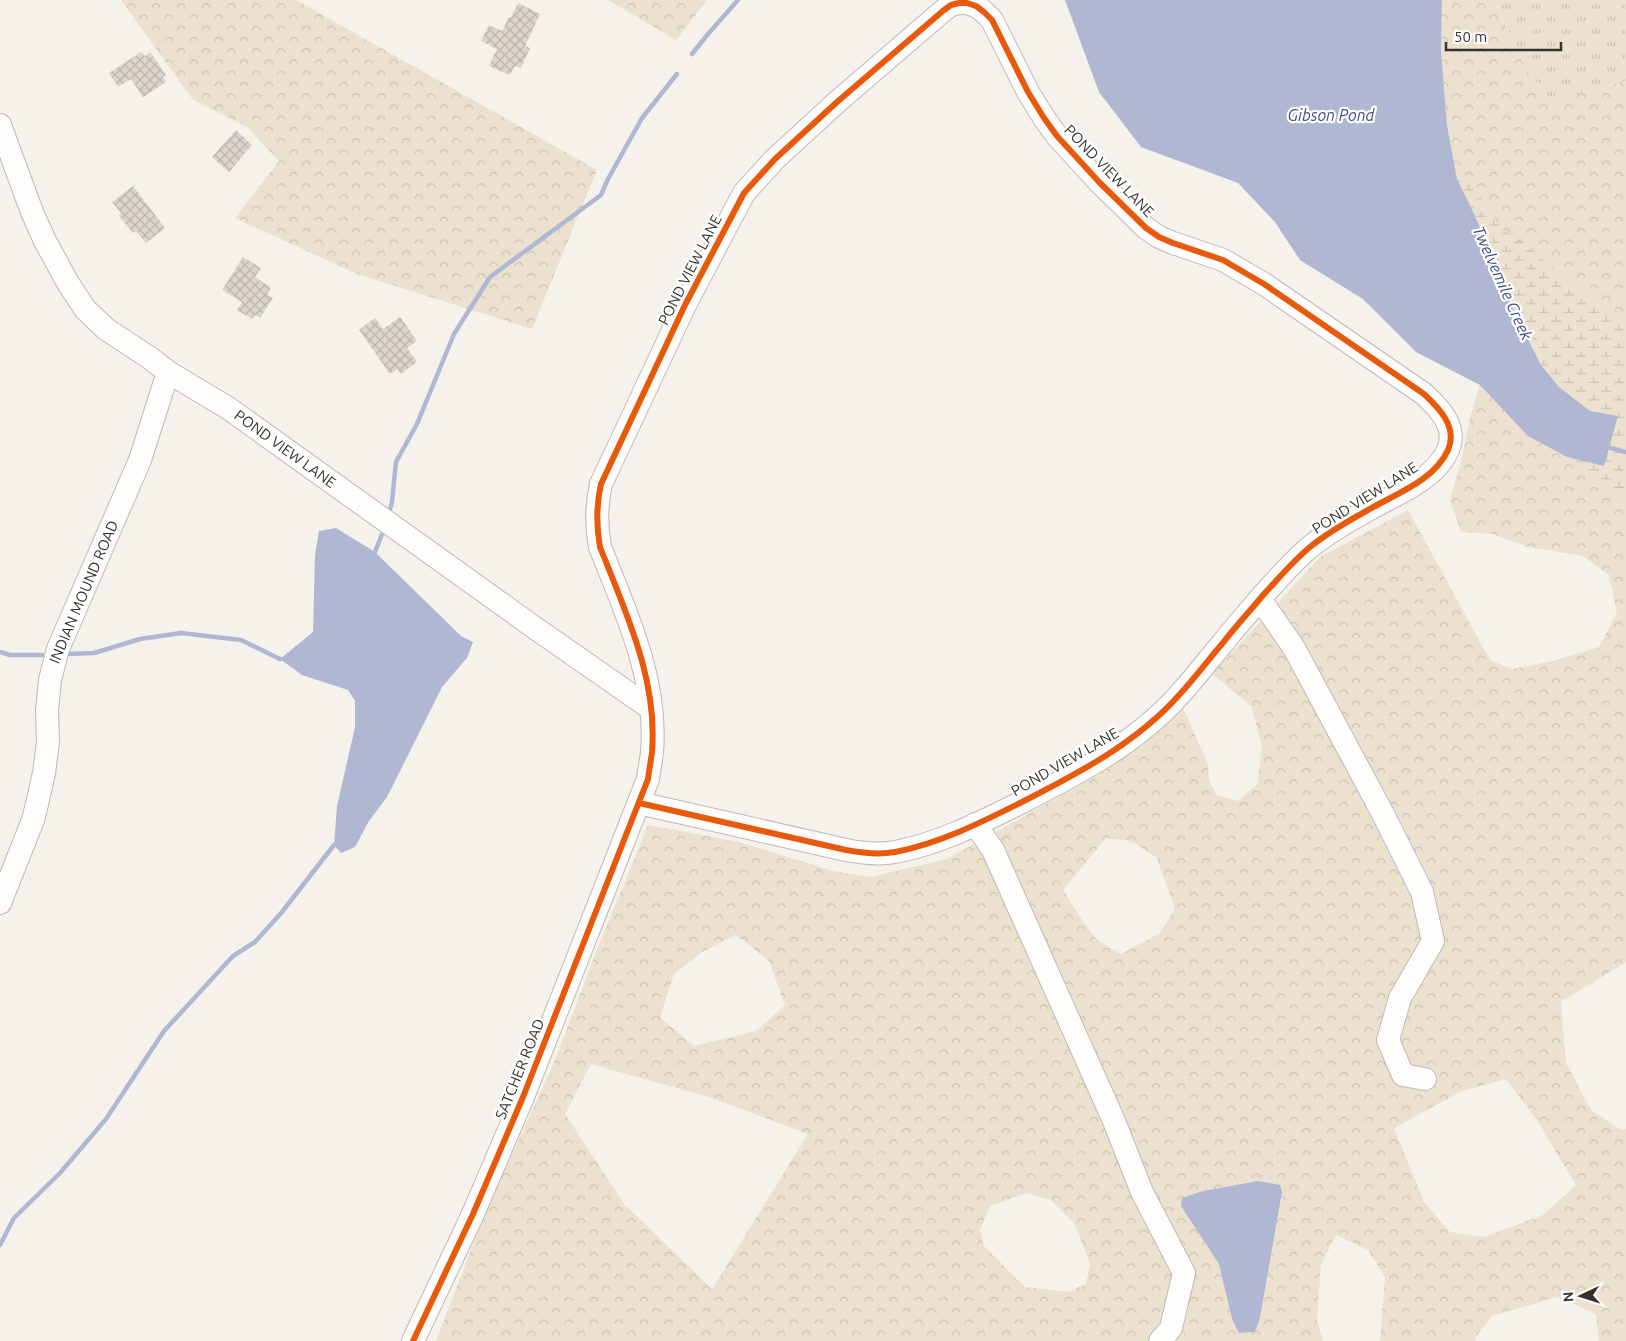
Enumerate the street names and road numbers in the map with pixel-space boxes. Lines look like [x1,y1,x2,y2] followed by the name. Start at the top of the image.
[1061,121,1158,220] street label: POND VIEW LANE
[654,212,725,328] street label: POND VIEW LANE
[231,406,339,491] street label: POND VIEW LANE
[1309,458,1421,537] street label: POND VIEW LANE
[46,518,121,666] street label: INDIAN MOUND ROAD
[1008,724,1122,799] street label: POND VIEW LANE
[492,1016,547,1122] street label: SATCHER ROAD

